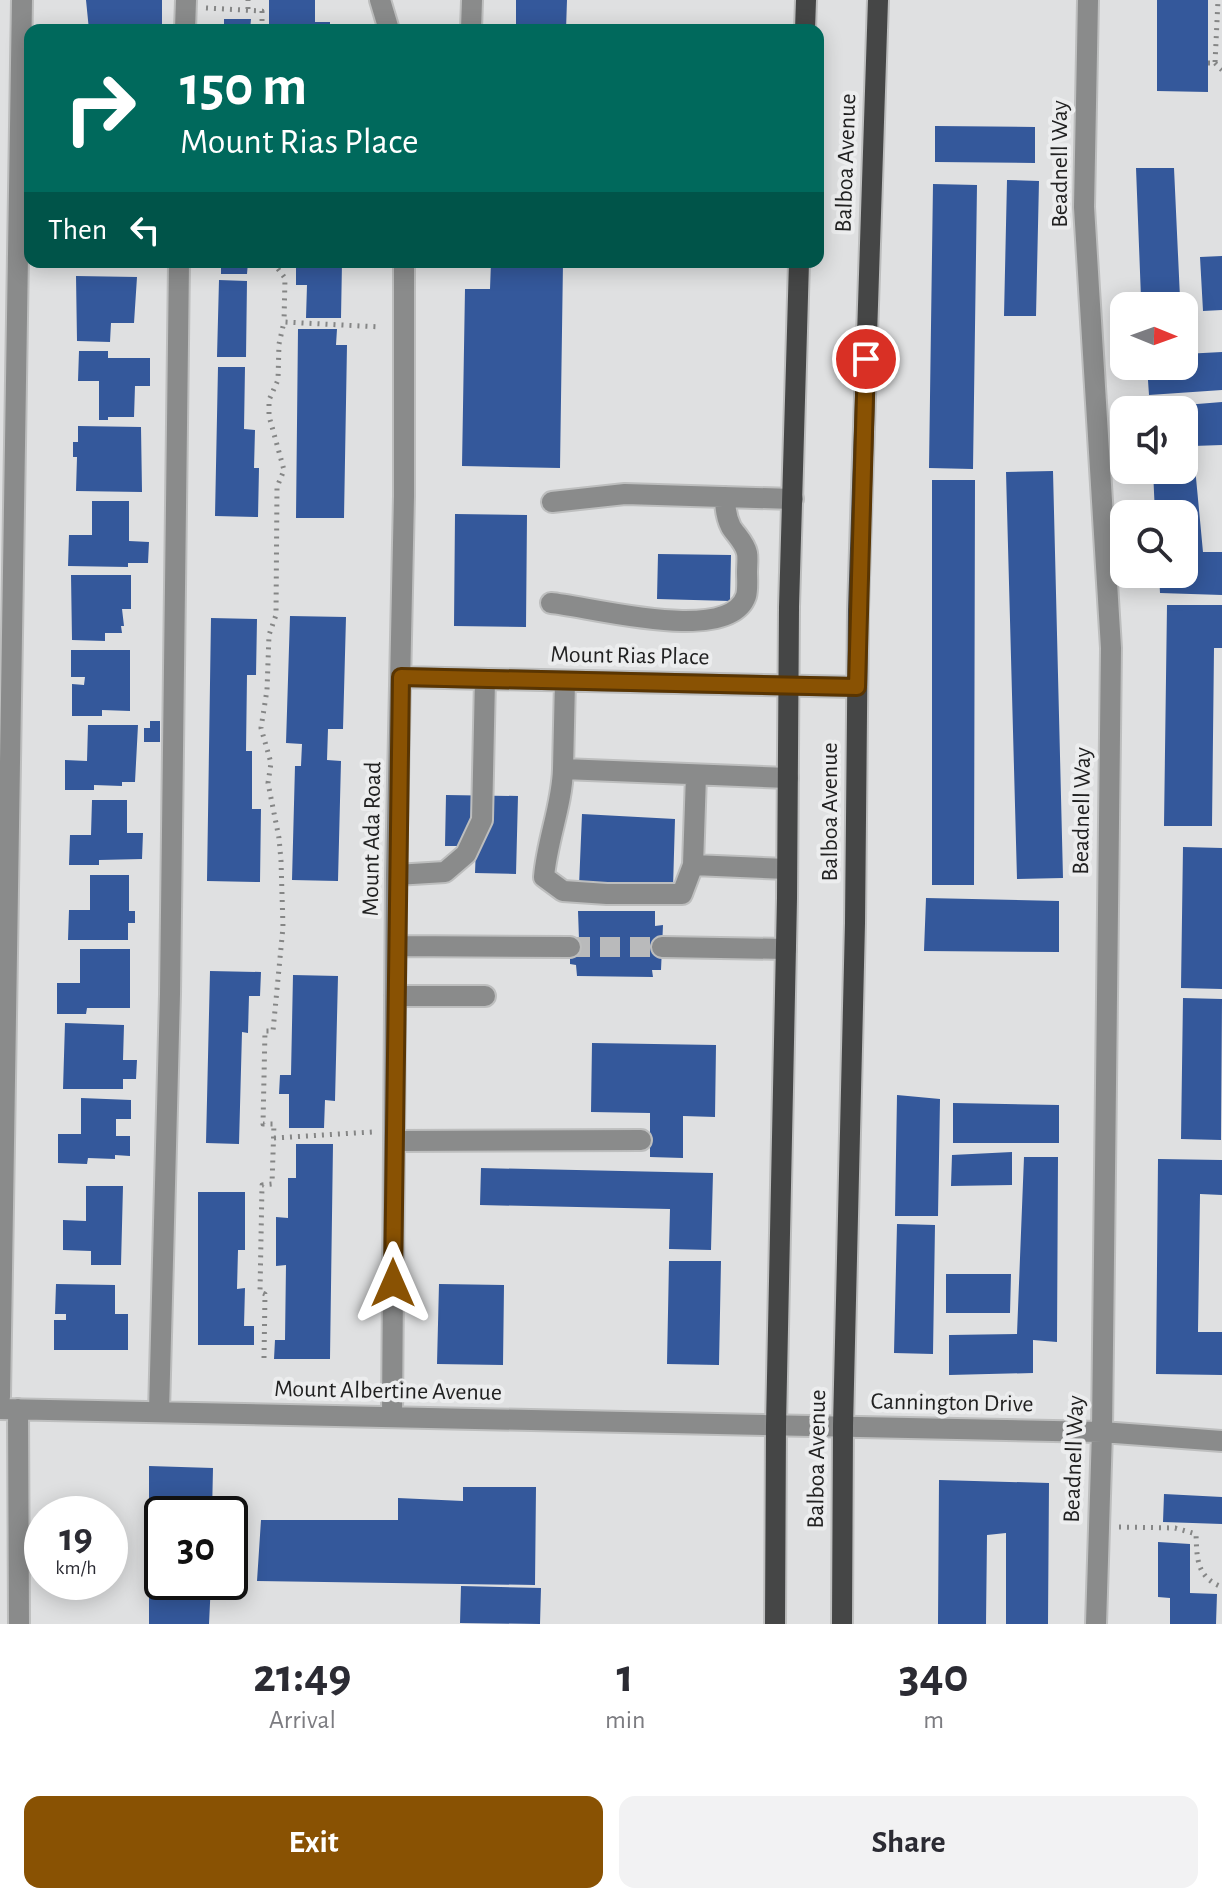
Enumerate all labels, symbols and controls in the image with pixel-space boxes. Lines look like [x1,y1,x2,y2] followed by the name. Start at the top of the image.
[48,56,152,160] icon: right
[180,59,307,115] text: 150 m
[832,93,860,233] street label: Balboa Avenue
[1048,100,1072,228] street label: Beadnell Way
[180,124,419,160] text: Mount Rias Place
[123,208,167,252] icon: left
[48,215,107,245] text: Then
[1110,292,1198,380] north arrow
[1110,292,1198,588] map controls
[832,325,900,393] pin
[844,337,888,381] icon: arrive
[1110,396,1198,484] button: sound
[1110,500,1198,588] button: search
[550,643,710,669] street label: Mount Rias Place
[818,742,842,882] street label: Balboa Avenue
[1069,747,1095,875] street label: Beadnell Way
[359,761,385,917] street label: Mount Ada Road
[351,1241,435,1325] position arrow
[274,1377,502,1405] street label: Mount Albertine Avenue
[804,1389,830,1529] street label: Balboa Avenue
[870,1390,1034,1416] street label: Cannington Drive
[1060,1395,1088,1523] street label: Beadnell Way
[144,1496,248,1600] speed limit sign: 30
[59,1518,93,1558] text: 19
[55,1558,97,1578] text: km/h
[253,1653,352,1701] text: 21:49
[617,1653,634,1701] text: 1
[899,1653,969,1701] text: 340
[269,1707,336,1733] text: Arrival
[605,1707,645,1733] text: min
[923,1707,944,1733] text: m
[24,1796,603,1888] button: Exit
[619,1796,1198,1888] button: Share

